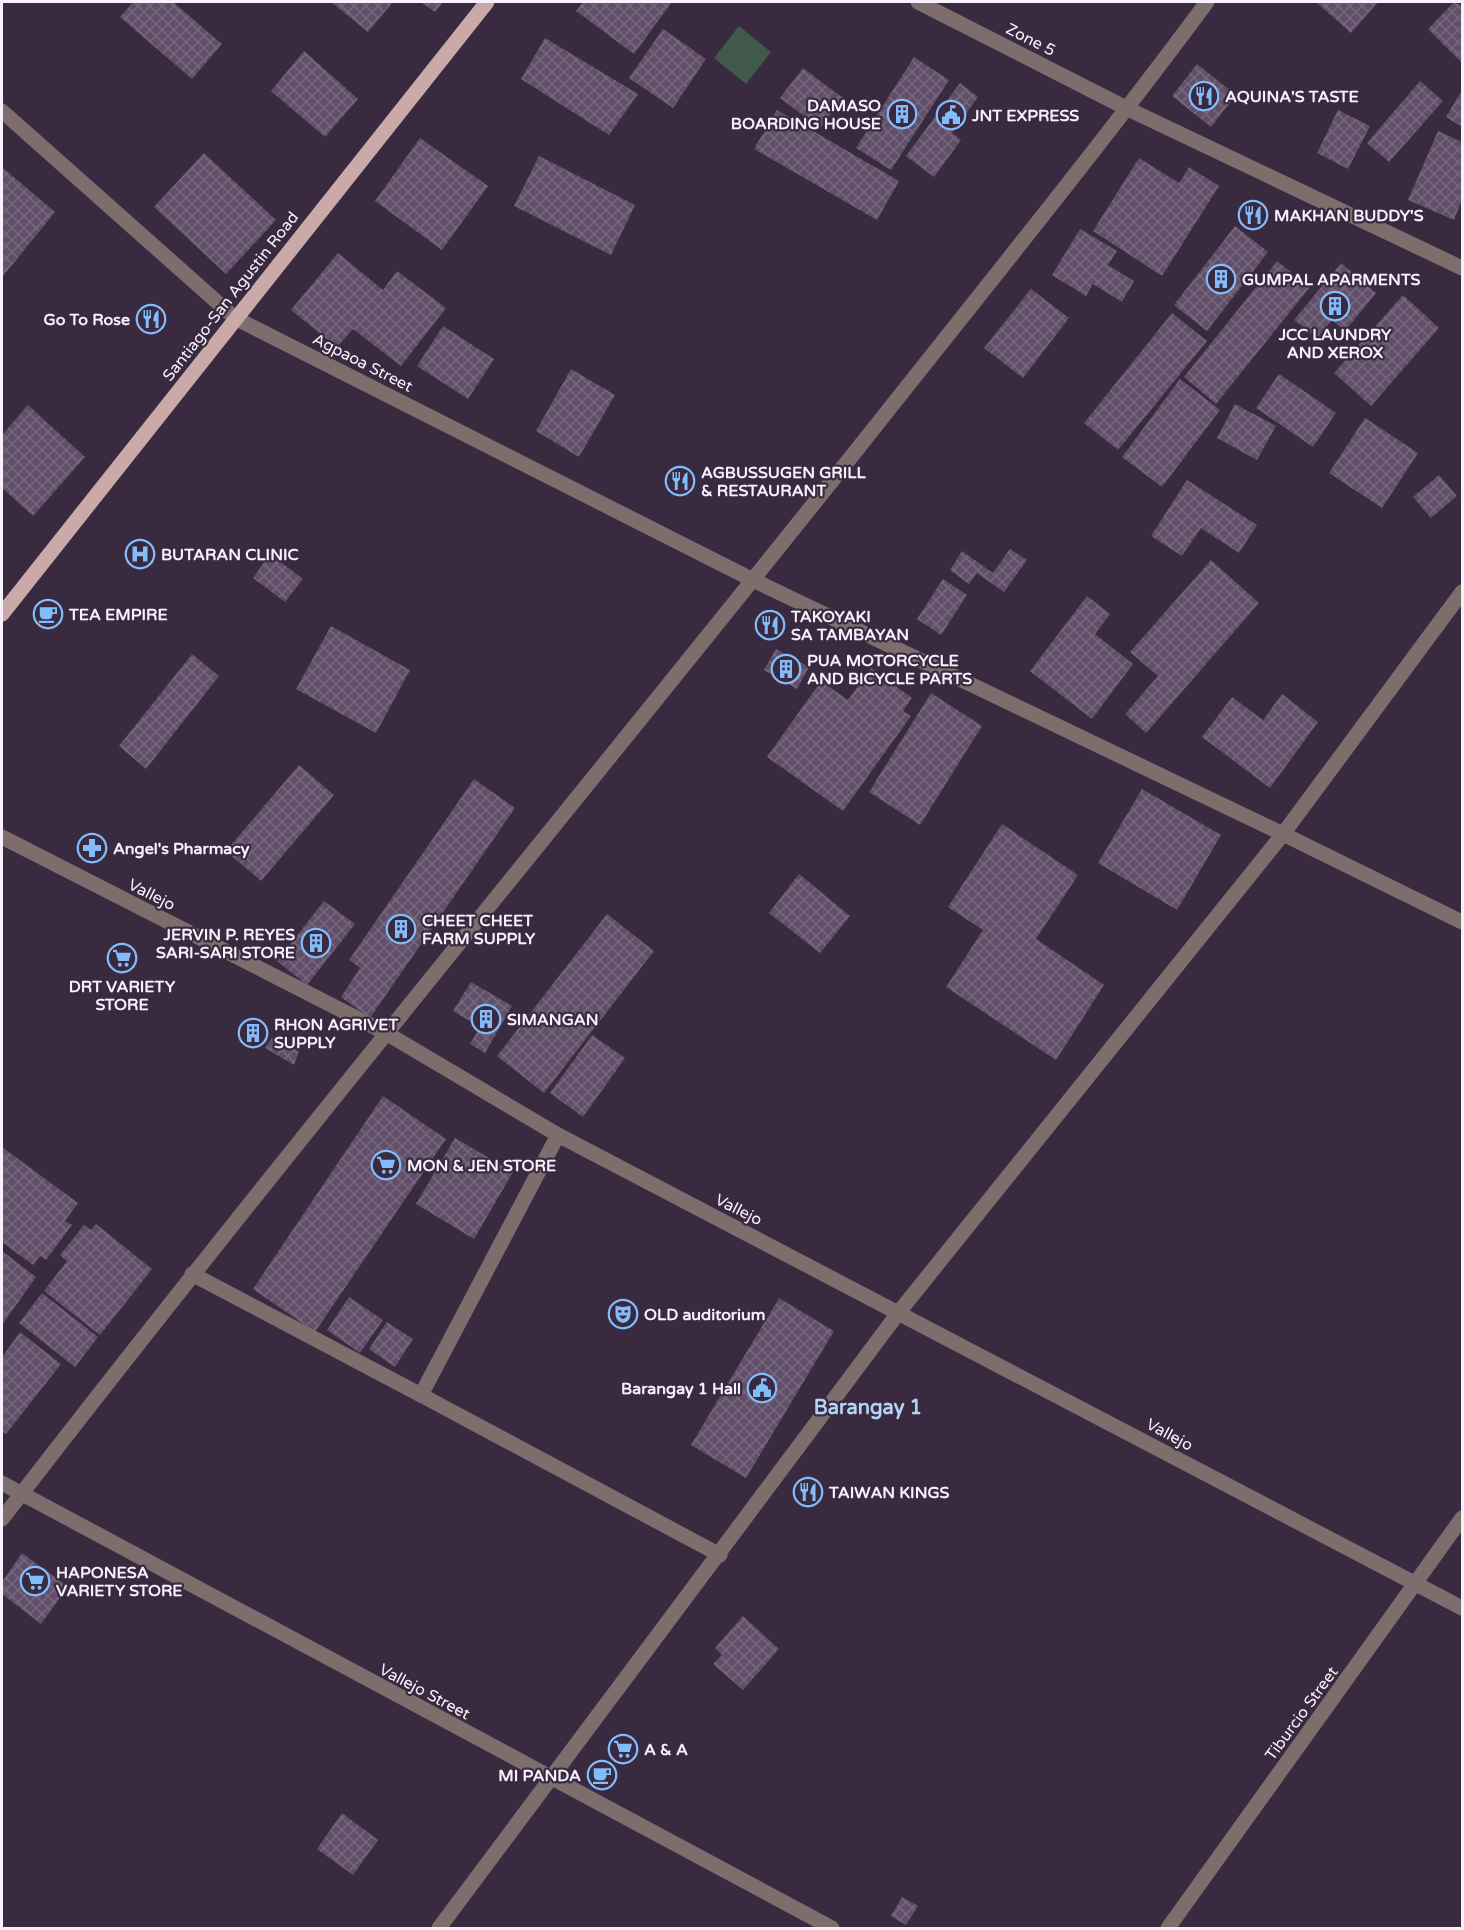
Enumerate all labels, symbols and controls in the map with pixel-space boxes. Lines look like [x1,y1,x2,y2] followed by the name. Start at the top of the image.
[1002,19,1059,61] street label: Zone 5
[1188,80,1220,112] restaurant icon: AQUINA'S TASTE
[1225,87,1359,107] place label: AQUINA'S TASTE
[731,96,881,134] place label: DAMASO BOARDING HOUSE
[886,98,918,130] building icon: DAMASO BOARDING HOUSE
[935,99,967,131] public building icon: JNT EXPRESS
[971,106,1079,126] place label: JNT EXPRESS
[1237,199,1269,231] restaurant icon: MAKHAN BUDDY'S
[1274,206,1424,226] place label: MAKHAN BUDDY'S
[158,208,303,385] street label: Santiago-San Agustin Road
[1205,263,1237,295] building icon: GUMPAL APARMENTS
[1242,270,1421,290] place label: GUMPAL APARMENTS
[1319,290,1351,322] building icon: JCC LAUNDRY AND XEROX
[135,303,167,335] restaurant icon: Go To Rose
[44,310,130,330] place label: Go To Rose
[1278,325,1392,363] place label: JCC LAUNDRY AND XEROX
[309,329,416,397] street label: Agpaoa Street
[701,463,866,501] place label: AGBUSSUGEN GRILL & RESTAURANT
[664,465,696,497] restaurant icon: AGBUSSUGEN GRILL & RESTAURANT
[124,538,156,570] hospital icon: BUTARAN CLINIC
[161,545,299,565] place label: BUTARAN CLINIC
[32,598,64,630] cafe icon: TEA EMPIRE
[68,605,168,625] place label: TEA EMPIRE
[790,607,909,645] place label: TAKOYAKI SA TAMBAYAN
[754,609,786,641] restaurant icon: TAKOYAKI SA TAMBAYAN
[807,651,972,689] place label: PUA MOTORCYCLE AND BICYCLE PARTS
[770,653,802,685] building icon: PUA MOTORCYCLE AND BICYCLE PARTS
[76,832,108,864] pharmacy icon: Angel's Pharmacy
[113,839,250,859] place label: Angel's Pharmacy
[125,875,178,915] street label: Vallejo
[422,911,536,949] place label: CHEET CHEET FARM SUPPLY
[385,913,417,945] building icon: CHEET CHEET FARM SUPPLY
[156,925,295,963] place label: JERVIN P. REYES SARI-SARI STORE
[300,927,332,959] building icon: JERVIN P. REYES SARI-SARI STORE
[106,942,138,974] supermarket icon: DRT VARIETY STORE
[69,977,176,1015] place label: DRT VARIETY STORE
[470,1003,502,1035] building icon: SIMANGAN
[507,1010,599,1030] place label: SIMANGAN
[274,1015,399,1053] place label: RHON AGRIVET SUPPLY
[237,1017,269,1049] building icon: RHON AGRIVET SUPPLY
[370,1149,402,1181] supermarket icon: MON & JEN STORE
[407,1156,556,1176] place label: MON & JEN STORE
[712,1190,765,1230] street label: Vallejo
[607,1298,639,1330] theatre icon: OLD auditorium
[644,1305,765,1325] place label: OLD auditorium
[746,1372,778,1404] public building icon: Barangay 1 Hall
[621,1379,741,1399] place label: Barangay 1 Hall
[814,1396,922,1420] district label: Barangay 1
[1143,1414,1196,1455] street label: Vallejo
[792,1476,824,1508] restaurant icon: TAIWAN KINGS
[828,1483,950,1503] place label: TAIWAN KINGS
[56,1563,183,1601] place label: HAPONESA VARIETY STORE
[19,1565,51,1597] supermarket icon: HAPONESA VARIETY STORE
[376,1660,473,1724] street label: Vallejo Street
[1261,1663,1343,1765] street label: Tiburcio Street
[607,1733,639,1765] supermarket icon: A & A
[644,1740,688,1760] place label: A & A
[586,1759,618,1791] cafe icon: MI PANDA
[498,1766,581,1786] place label: MI PANDA

